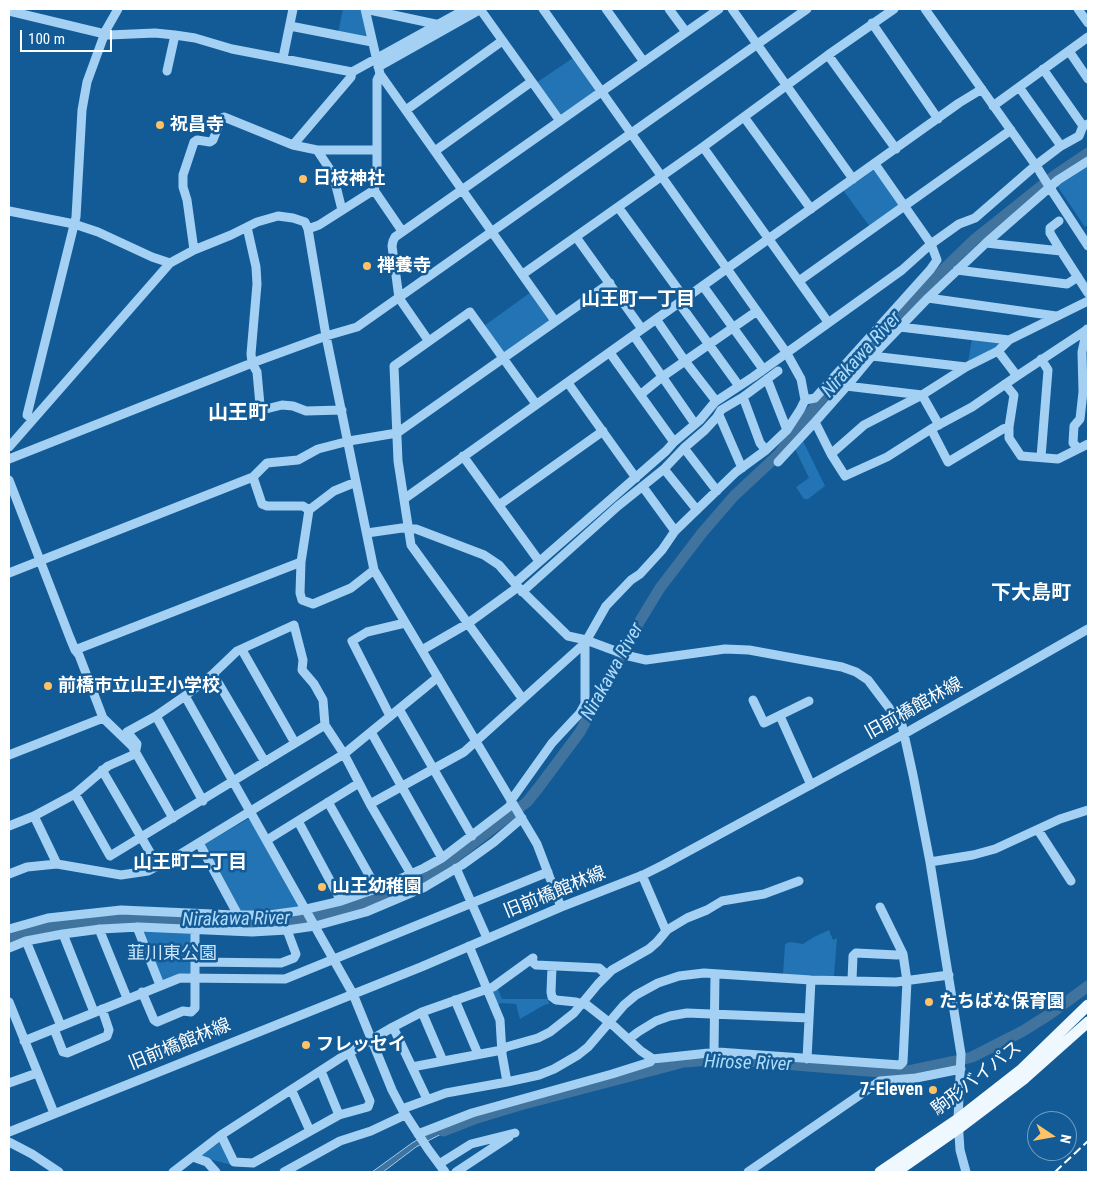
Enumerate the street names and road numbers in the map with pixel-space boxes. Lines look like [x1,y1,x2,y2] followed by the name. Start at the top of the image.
[862,673,966,745] street label: 旧前橋館林線
[501,863,609,923] street label: 旧前橋館林線
[126,1015,234,1075] street label: 旧前橋館林線
[928,1037,1026,1121] street label: 駒形バイパス

